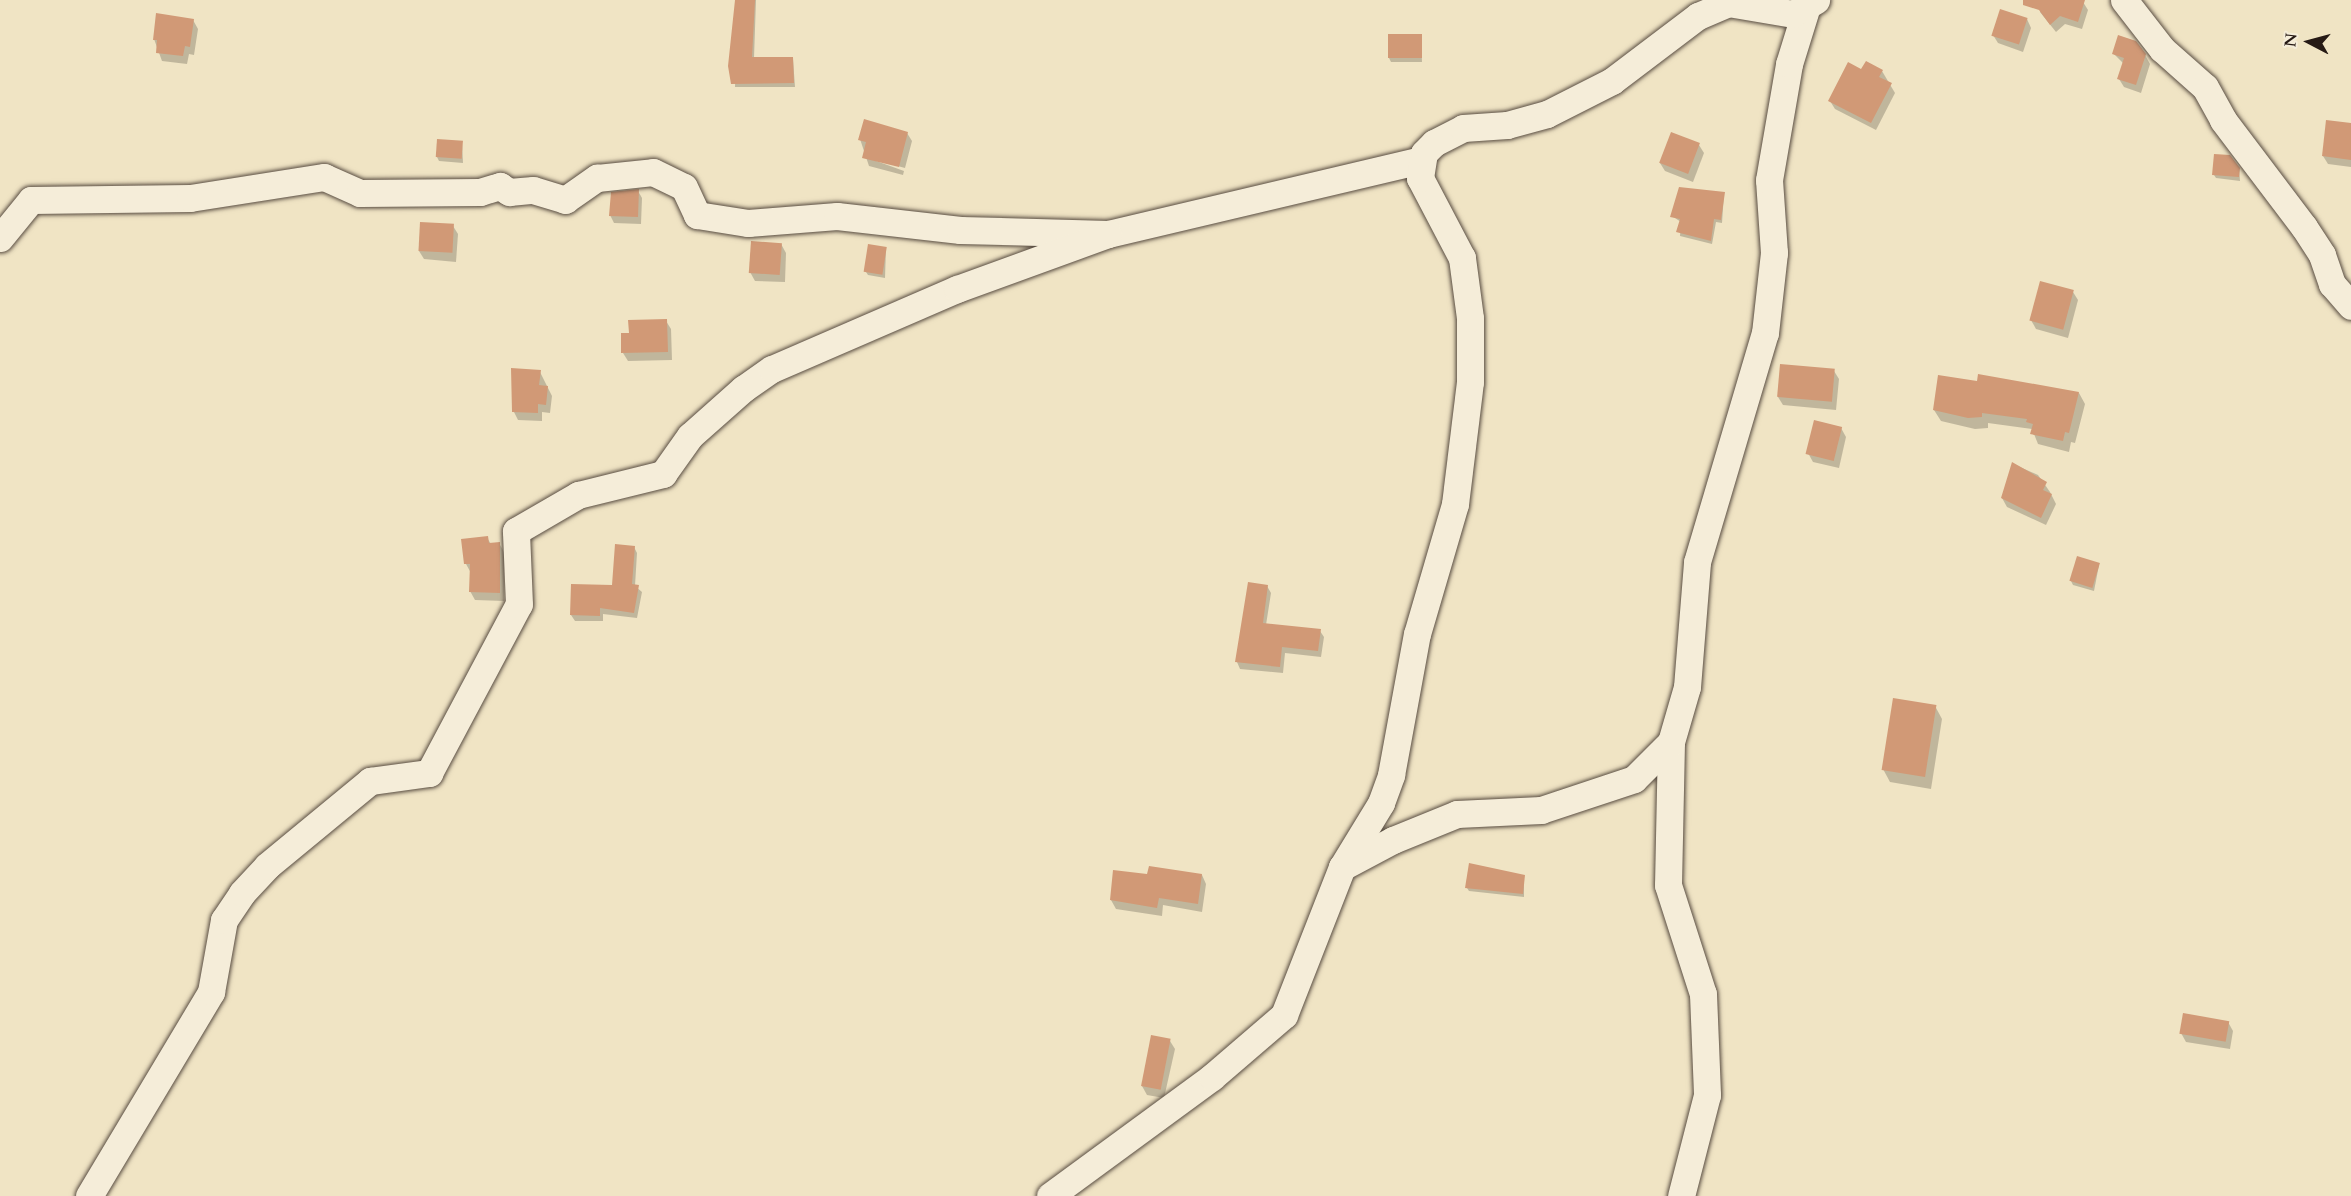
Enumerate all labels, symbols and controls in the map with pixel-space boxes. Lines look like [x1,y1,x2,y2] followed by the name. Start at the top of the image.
[2279,12,2339,72] north arrow
[2279,32,2303,48] text: N

